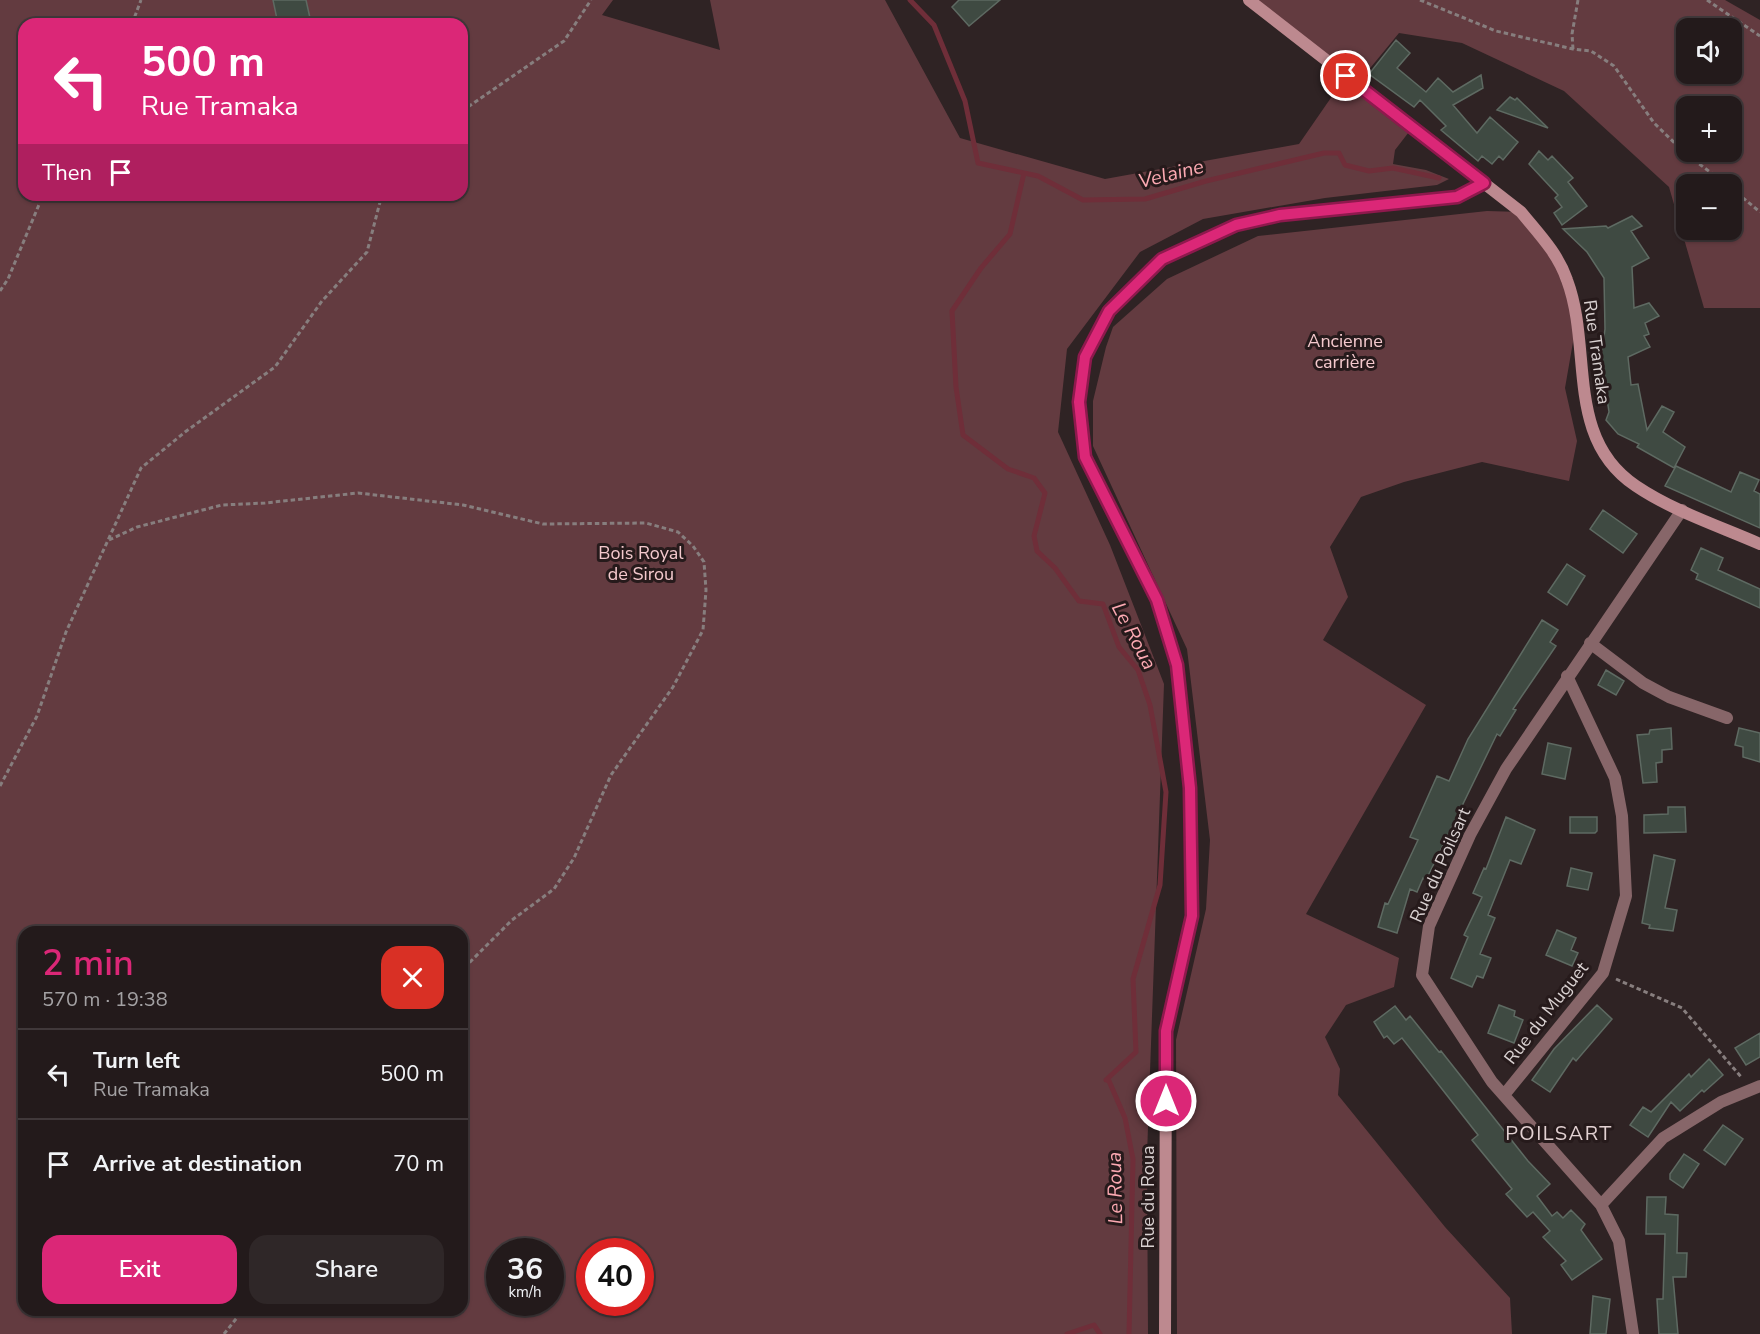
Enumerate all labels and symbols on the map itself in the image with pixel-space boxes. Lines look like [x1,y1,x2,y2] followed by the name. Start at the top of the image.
[1320,50,1371,101] pin
[1136,153,1207,195] water label: Velaine
[1578,298,1616,406] street label: Rue Tramaka
[1307,329,1383,374] park label: Ancienne carrière
[598,541,684,586] park label: Bois Royal de Sirou
[1105,598,1163,674] water label: Le Roua
[1404,803,1476,926] street label: Rue du Poilsart
[1499,956,1594,1069] street label: Rue du Muguet
[1134,1069,1198,1133] position arrow
[1505,1120,1613,1147] district label: POILSART
[1136,1145,1160,1249] street label: Rue du Roua
[1101,1151,1129,1225] water label: Le Roua
[576,1238,654,1316] speed limit sign: 40

